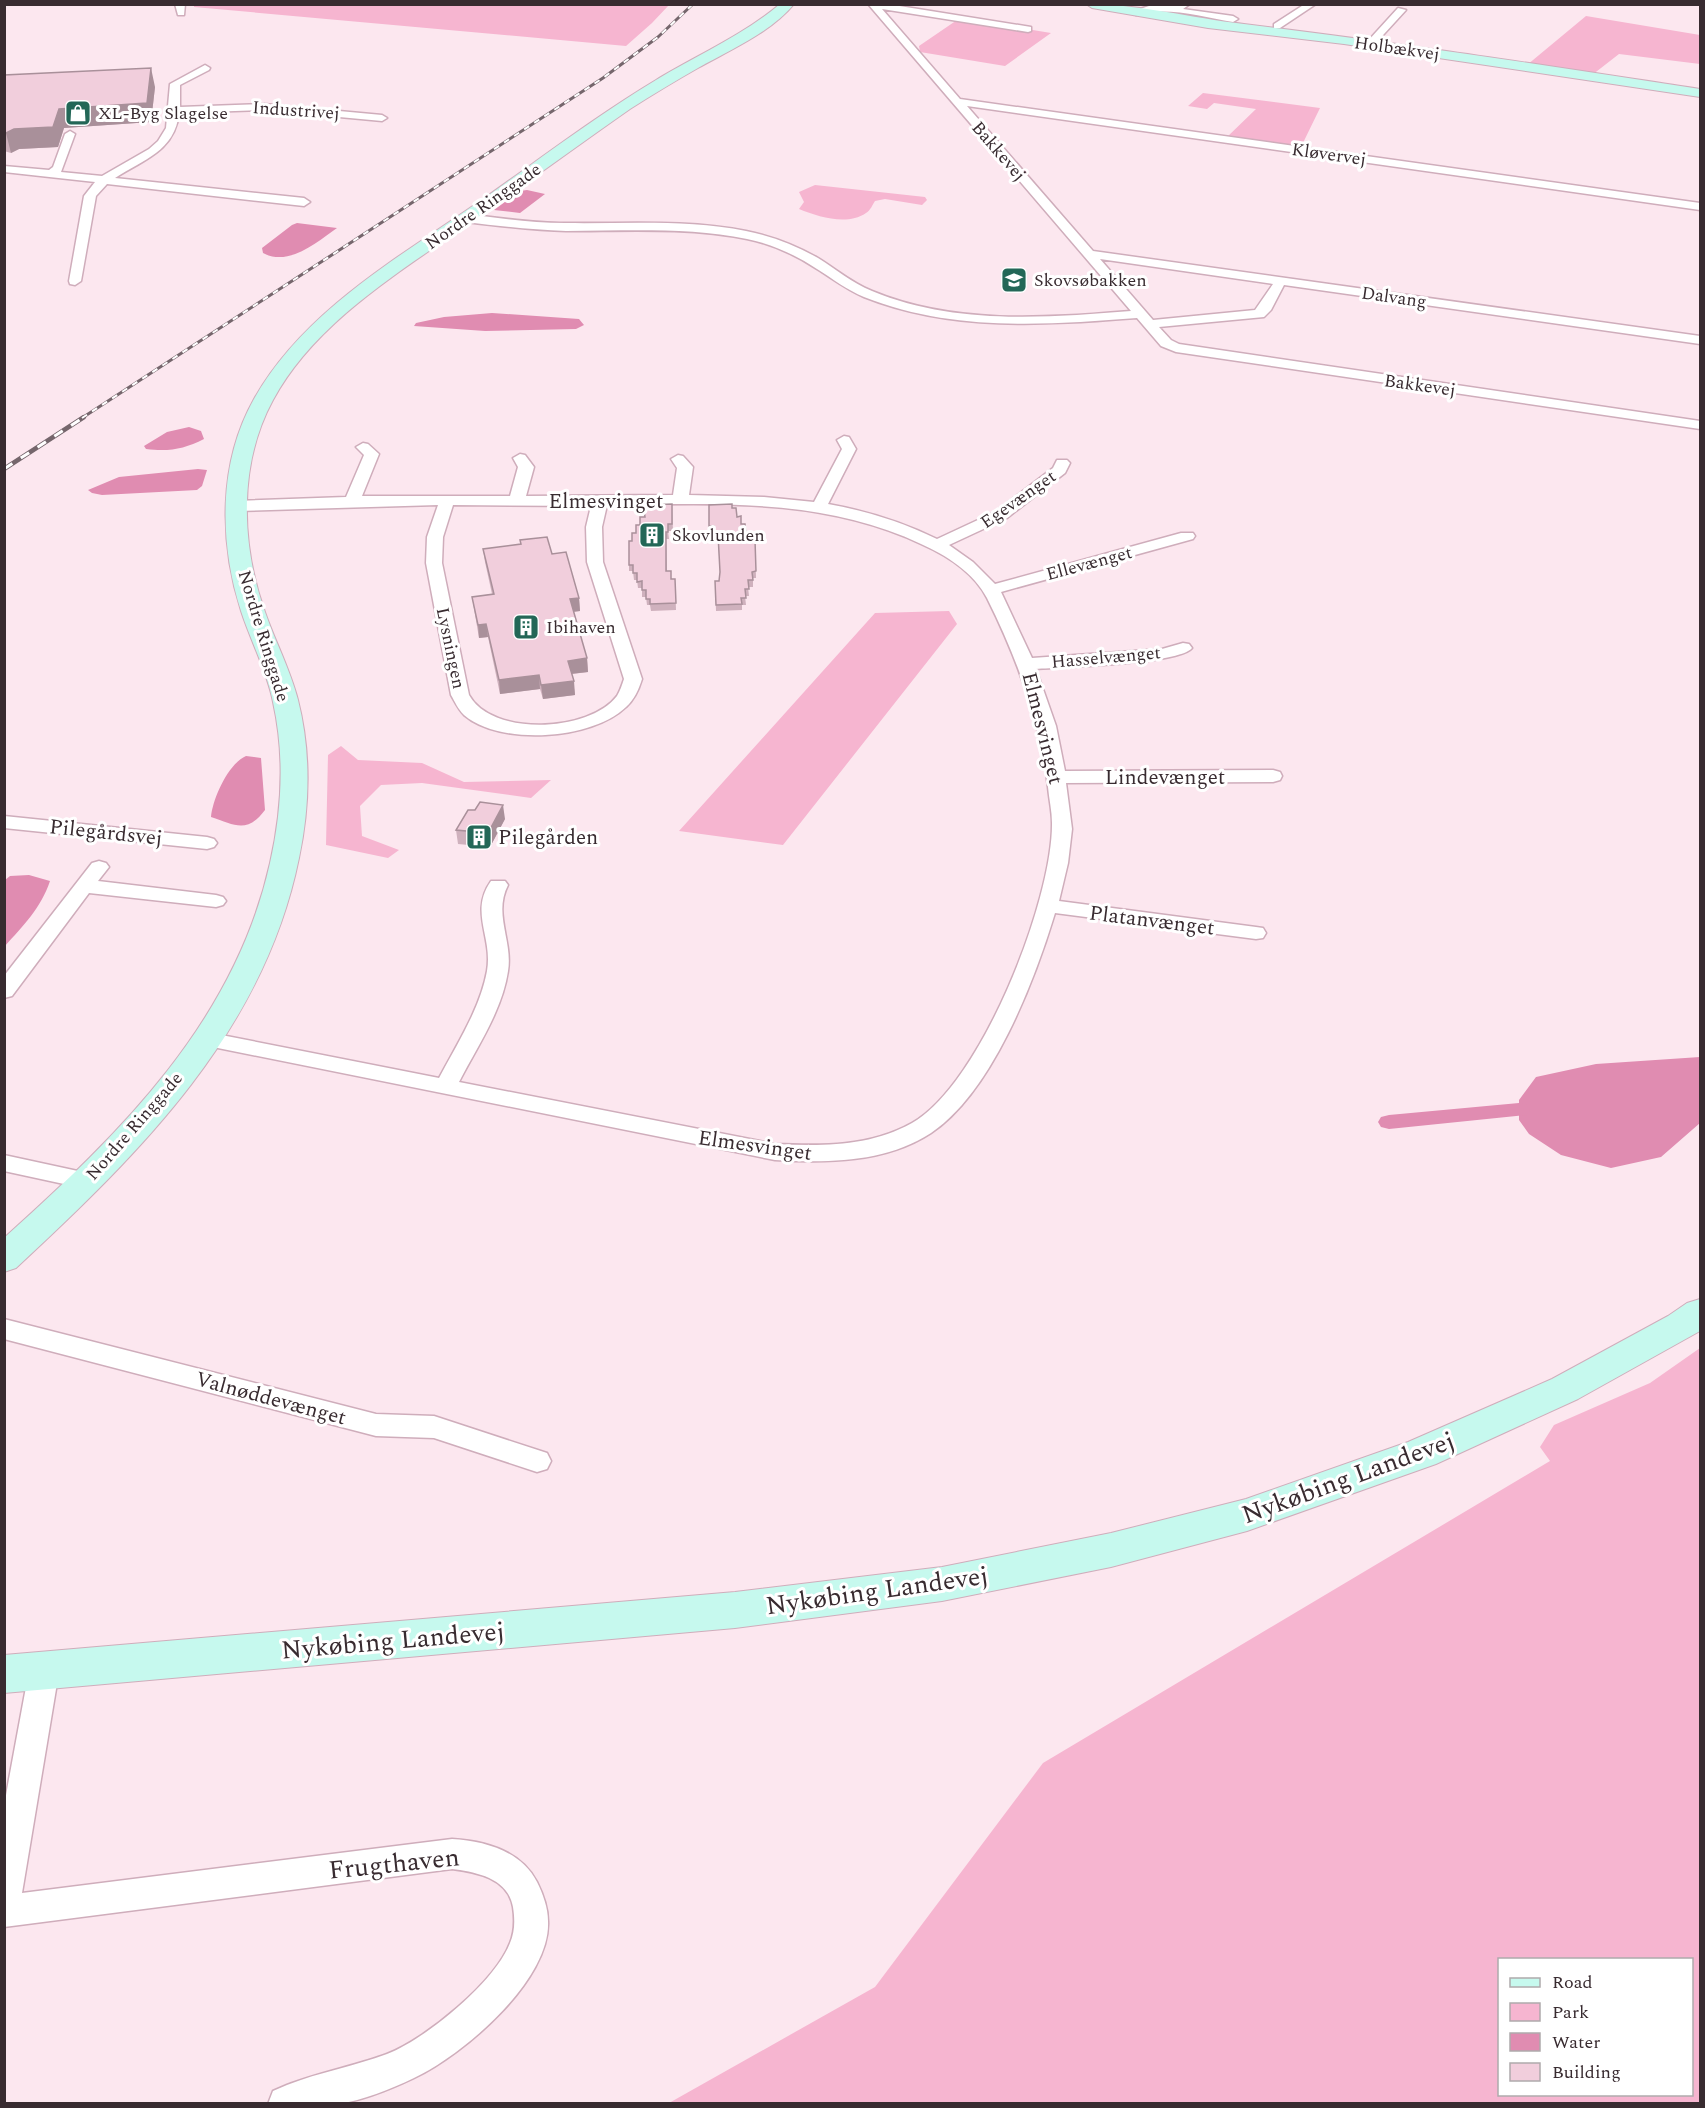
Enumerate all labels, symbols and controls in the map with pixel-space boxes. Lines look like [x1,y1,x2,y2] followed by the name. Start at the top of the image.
[1352,29,1441,68] street label: Holbækvej
[251,94,341,127] street label: Industrivej
[63,98,93,128] shop icon: XL-Byg Slagelse
[98,100,228,127] place label: XL-Byg Slagelse
[965,115,1032,187] street label: Bakkevej
[1290,136,1368,173] street label: Kløvervej
[420,156,547,257] street label: Nordre Ringgade
[999,265,1029,295] school or university icon: Skovsøbakken
[1034,267,1147,294] place label: Skovsøbakken
[1360,280,1428,315] street label: Dalvang
[1382,367,1457,404] street label: Bakkevej
[975,463,1062,535] street label: Egevænget
[549,486,663,518] street label: Elmesvinget
[637,520,667,550] building icon: Skovlunden
[672,522,765,549] place label: Skovlunden
[1043,539,1135,588] street label: Ellevænget
[231,567,296,705] street label: Nordre Ringgade
[429,605,472,691] street label: Lysningen
[511,612,541,642] building icon: Ibihaven
[546,614,616,641] place label: Ibihaven
[1050,639,1162,676] street label: Hasselvænget
[1013,669,1071,788] street label: Elmesvinget
[1105,762,1225,794] street label: Lindevænget
[48,811,164,855] street label: Pilegårdsvej
[464,822,494,852] building icon: Pilegården
[498,822,598,854] place label: Pilegården
[1087,897,1216,945] street label: Platanvænget
[79,1066,189,1187] street label: Nordre Ringgade
[696,1122,814,1170] street label: Elmesvinget
[192,1363,350,1434] street label: Valnøddevænget
[1236,1421,1461,1535] street label: Nykøbing Landevej
[763,1556,991,1626] street label: Nykøbing Landevej
[280,1611,506,1671] street label: Nykøbing Landevej
[327,1837,462,1891] street label: Frugthaven
[1498,1958,1693,2096] legend
[1552,1969,1593,1996] text: Road
[1552,1999,1589,2026] text: Park
[1552,2029,1600,2056] text: Water
[1552,2059,1621,2086] text: Building

